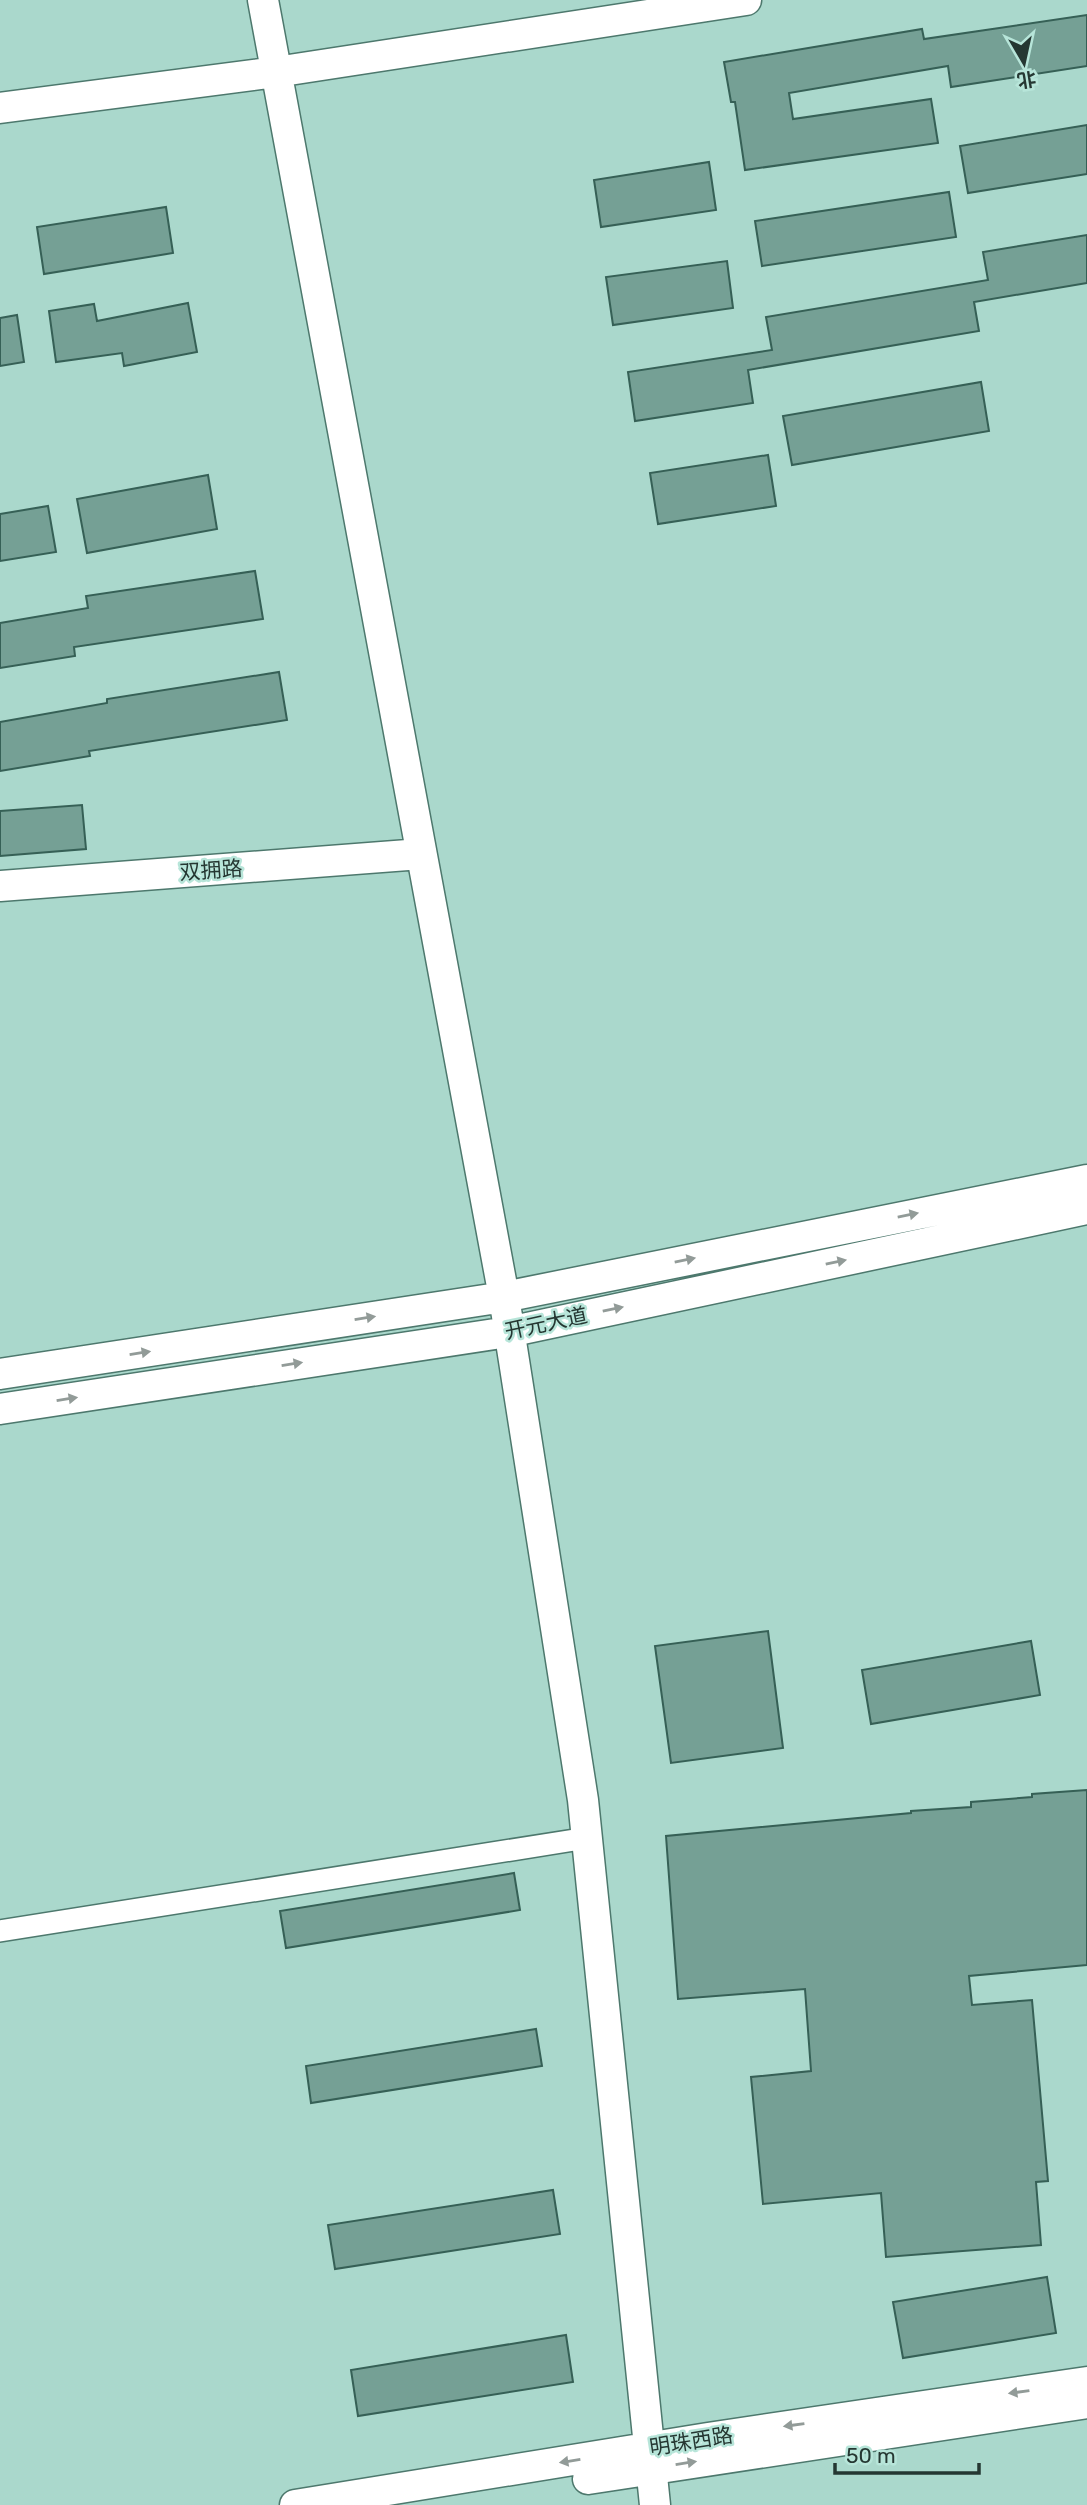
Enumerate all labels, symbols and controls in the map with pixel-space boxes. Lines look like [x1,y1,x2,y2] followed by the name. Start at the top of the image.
[989,28,1059,98] north arrow
[1015,66,1038,92] text: 北
[179,855,243,885] street label: 双拥路
[897,1210,919,1221] one-way arrow
[674,1255,696,1266] one-way arrow
[825,1256,847,1267] one-way arrow
[502,1302,590,1344] street label: 开元大道
[602,1304,624,1315] one-way arrow
[354,1312,376,1323] one-way arrow
[129,1347,151,1358] one-way arrow
[281,1359,303,1370] one-way arrow
[57,1393,79,1404] one-way arrow
[1008,2387,1030,2398] one-way arrow
[783,2420,805,2431] one-way arrow
[648,2422,734,2460] street label: 明珠西路
[835,2432,978,2476] scale bar
[846,2443,896,2468] text: 50 m
[559,2456,581,2467] one-way arrow
[675,2458,697,2469] one-way arrow

